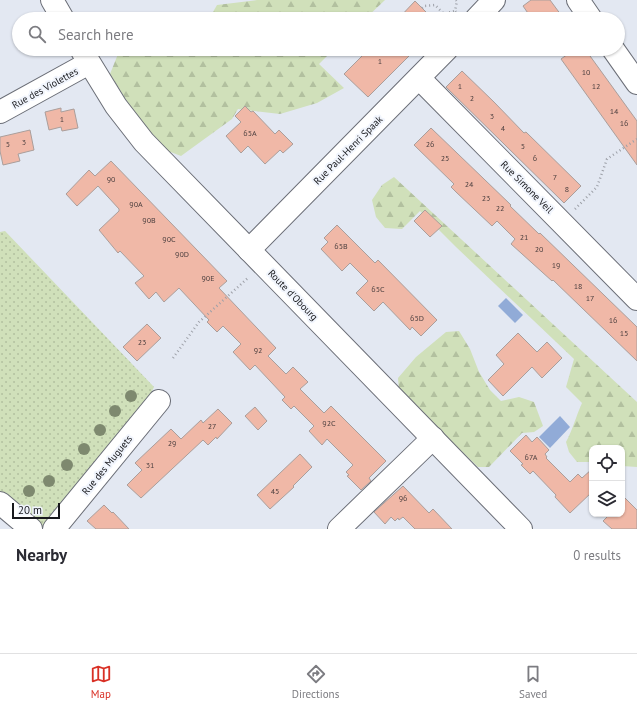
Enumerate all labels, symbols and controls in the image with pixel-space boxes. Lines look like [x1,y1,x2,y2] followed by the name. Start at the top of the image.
[12,12,625,56] search box
[26,23,48,45] icon: search
[58,25,134,44] text: Search here
[378,56,382,66] house number: 1
[10,64,80,112] street label: Rue des Violettes
[582,67,591,77] house number: 10
[458,81,462,91] house number: 1
[592,81,600,91] house number: 12
[470,93,474,103] house number: 2
[610,106,619,116] house number: 14
[490,111,494,121] house number: 3
[311,113,385,187] street label: Rue Paul-Henri Spaak
[60,114,64,124] house number: 1
[620,118,628,128] house number: 16
[501,123,506,133] house number: 4
[243,128,257,138] house number: 65A
[22,137,26,147] house number: 3
[6,139,10,149] house number: 5
[426,139,434,149] house number: 26
[521,141,525,151] house number: 5
[441,153,449,163] house number: 25
[533,153,537,163] house number: 6
[498,158,556,216] street label: Rue Simone Veil
[553,172,557,182] house number: 7
[107,174,116,184] house number: 90
[465,179,474,189] house number: 24
[565,184,569,194] house number: 8
[482,193,490,203] house number: 23
[129,199,143,209] house number: 90A
[496,203,504,213] house number: 22
[142,215,156,225] house number: 90B
[520,232,528,242] house number: 21
[162,234,176,244] house number: 90C
[334,241,348,251] house number: 65B
[535,244,544,254] house number: 20
[175,249,189,259] house number: 90D
[552,260,560,270] house number: 19
[265,267,321,323] street label: Route d'Obourg
[201,273,215,283] house number: 90E
[574,281,582,291] house number: 18
[371,284,385,294] house number: 65C
[586,293,594,303] house number: 17
[410,313,424,323] house number: 65D
[609,315,617,325] house number: 16
[620,328,628,338] house number: 15
[138,337,146,347] house number: 23
[254,345,262,355] house number: 92
[322,418,336,428] house number: 92C
[208,421,216,431] house number: 27
[79,433,135,497] street label: Rue des Muguets
[168,438,176,448] house number: 29
[589,445,625,517] map controls
[589,445,625,481] button: locate
[525,452,538,462] house number: 67A
[146,460,154,470] house number: 31
[589,481,625,517] button: layers
[271,486,279,496] house number: 45
[399,493,407,503] house number: 96
[12,501,60,520] scale bar
[18,503,42,517] text: 20 m
[16,544,67,566] text: Nearby
[573,547,621,564] text: 0 results
[90,663,112,701] tab: Map
[292,663,339,701] tab: Directions
[519,663,547,701] tab: Saved

